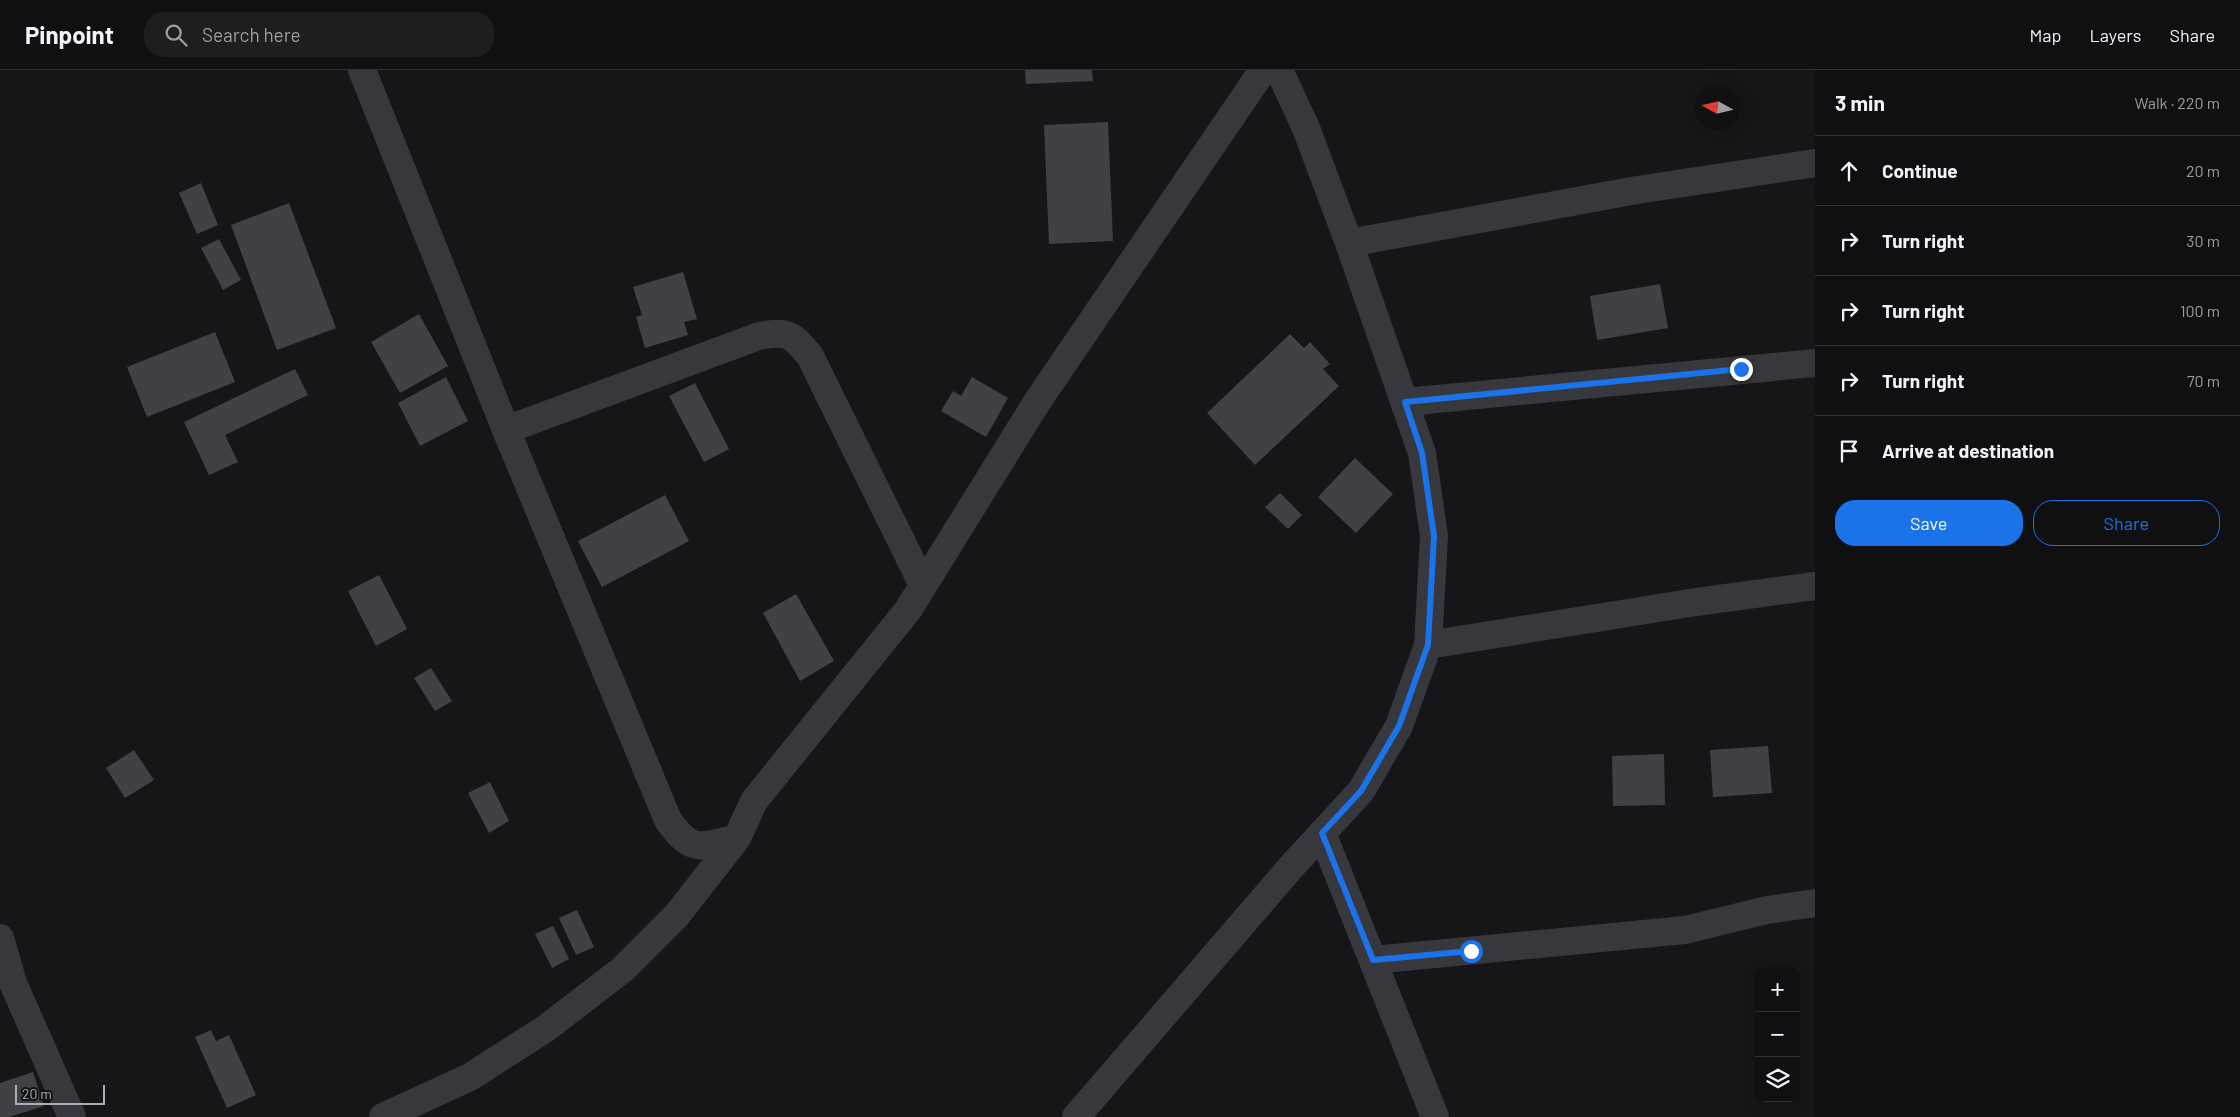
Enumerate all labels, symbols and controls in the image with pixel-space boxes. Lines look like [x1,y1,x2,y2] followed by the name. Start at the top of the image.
[144,12,494,57] search box
[25,20,114,49] text: Pinpoint
[162,21,190,49] icon: search
[202,23,301,46] text: Search here
[2029,24,2061,46] text: Map
[2089,24,2142,46] text: Layers
[2170,24,2215,46] text: Share
[1695,85,1740,130] north arrow
[1835,90,1885,115] text: 3 min
[2134,93,2220,112] text: Walk · 220 m
[1835,157,1863,185] icon: ahead
[1882,159,1958,182] text: Continue
[2186,161,2220,180] text: 20 m
[1835,227,1863,255] icon: right
[1882,229,1964,252] text: Turn right
[2186,231,2220,250] text: 30 m
[1835,297,1863,325] icon: right
[1882,299,1964,322] text: Turn right
[2180,301,2220,320] text: 100 m
[1730,358,1753,381] route end
[1835,367,1863,395] icon: right
[1882,369,1964,392] text: Turn right
[2187,371,2220,390] text: 70 m
[1835,437,1863,465] icon: arrive
[1882,439,2054,462] text: Arrive at destination
[1835,500,2023,546] button: Save
[2033,500,2220,546] button: Share
[1460,940,1483,963] route start
[1755,967,1800,1102] map controls
[1755,967,1800,1012] button: +
[1755,1012,1800,1057] button: −
[1755,1057,1800,1102] button: layers
[15,1082,105,1105] scale bar
[22,1085,52,1102] text: 20 m

